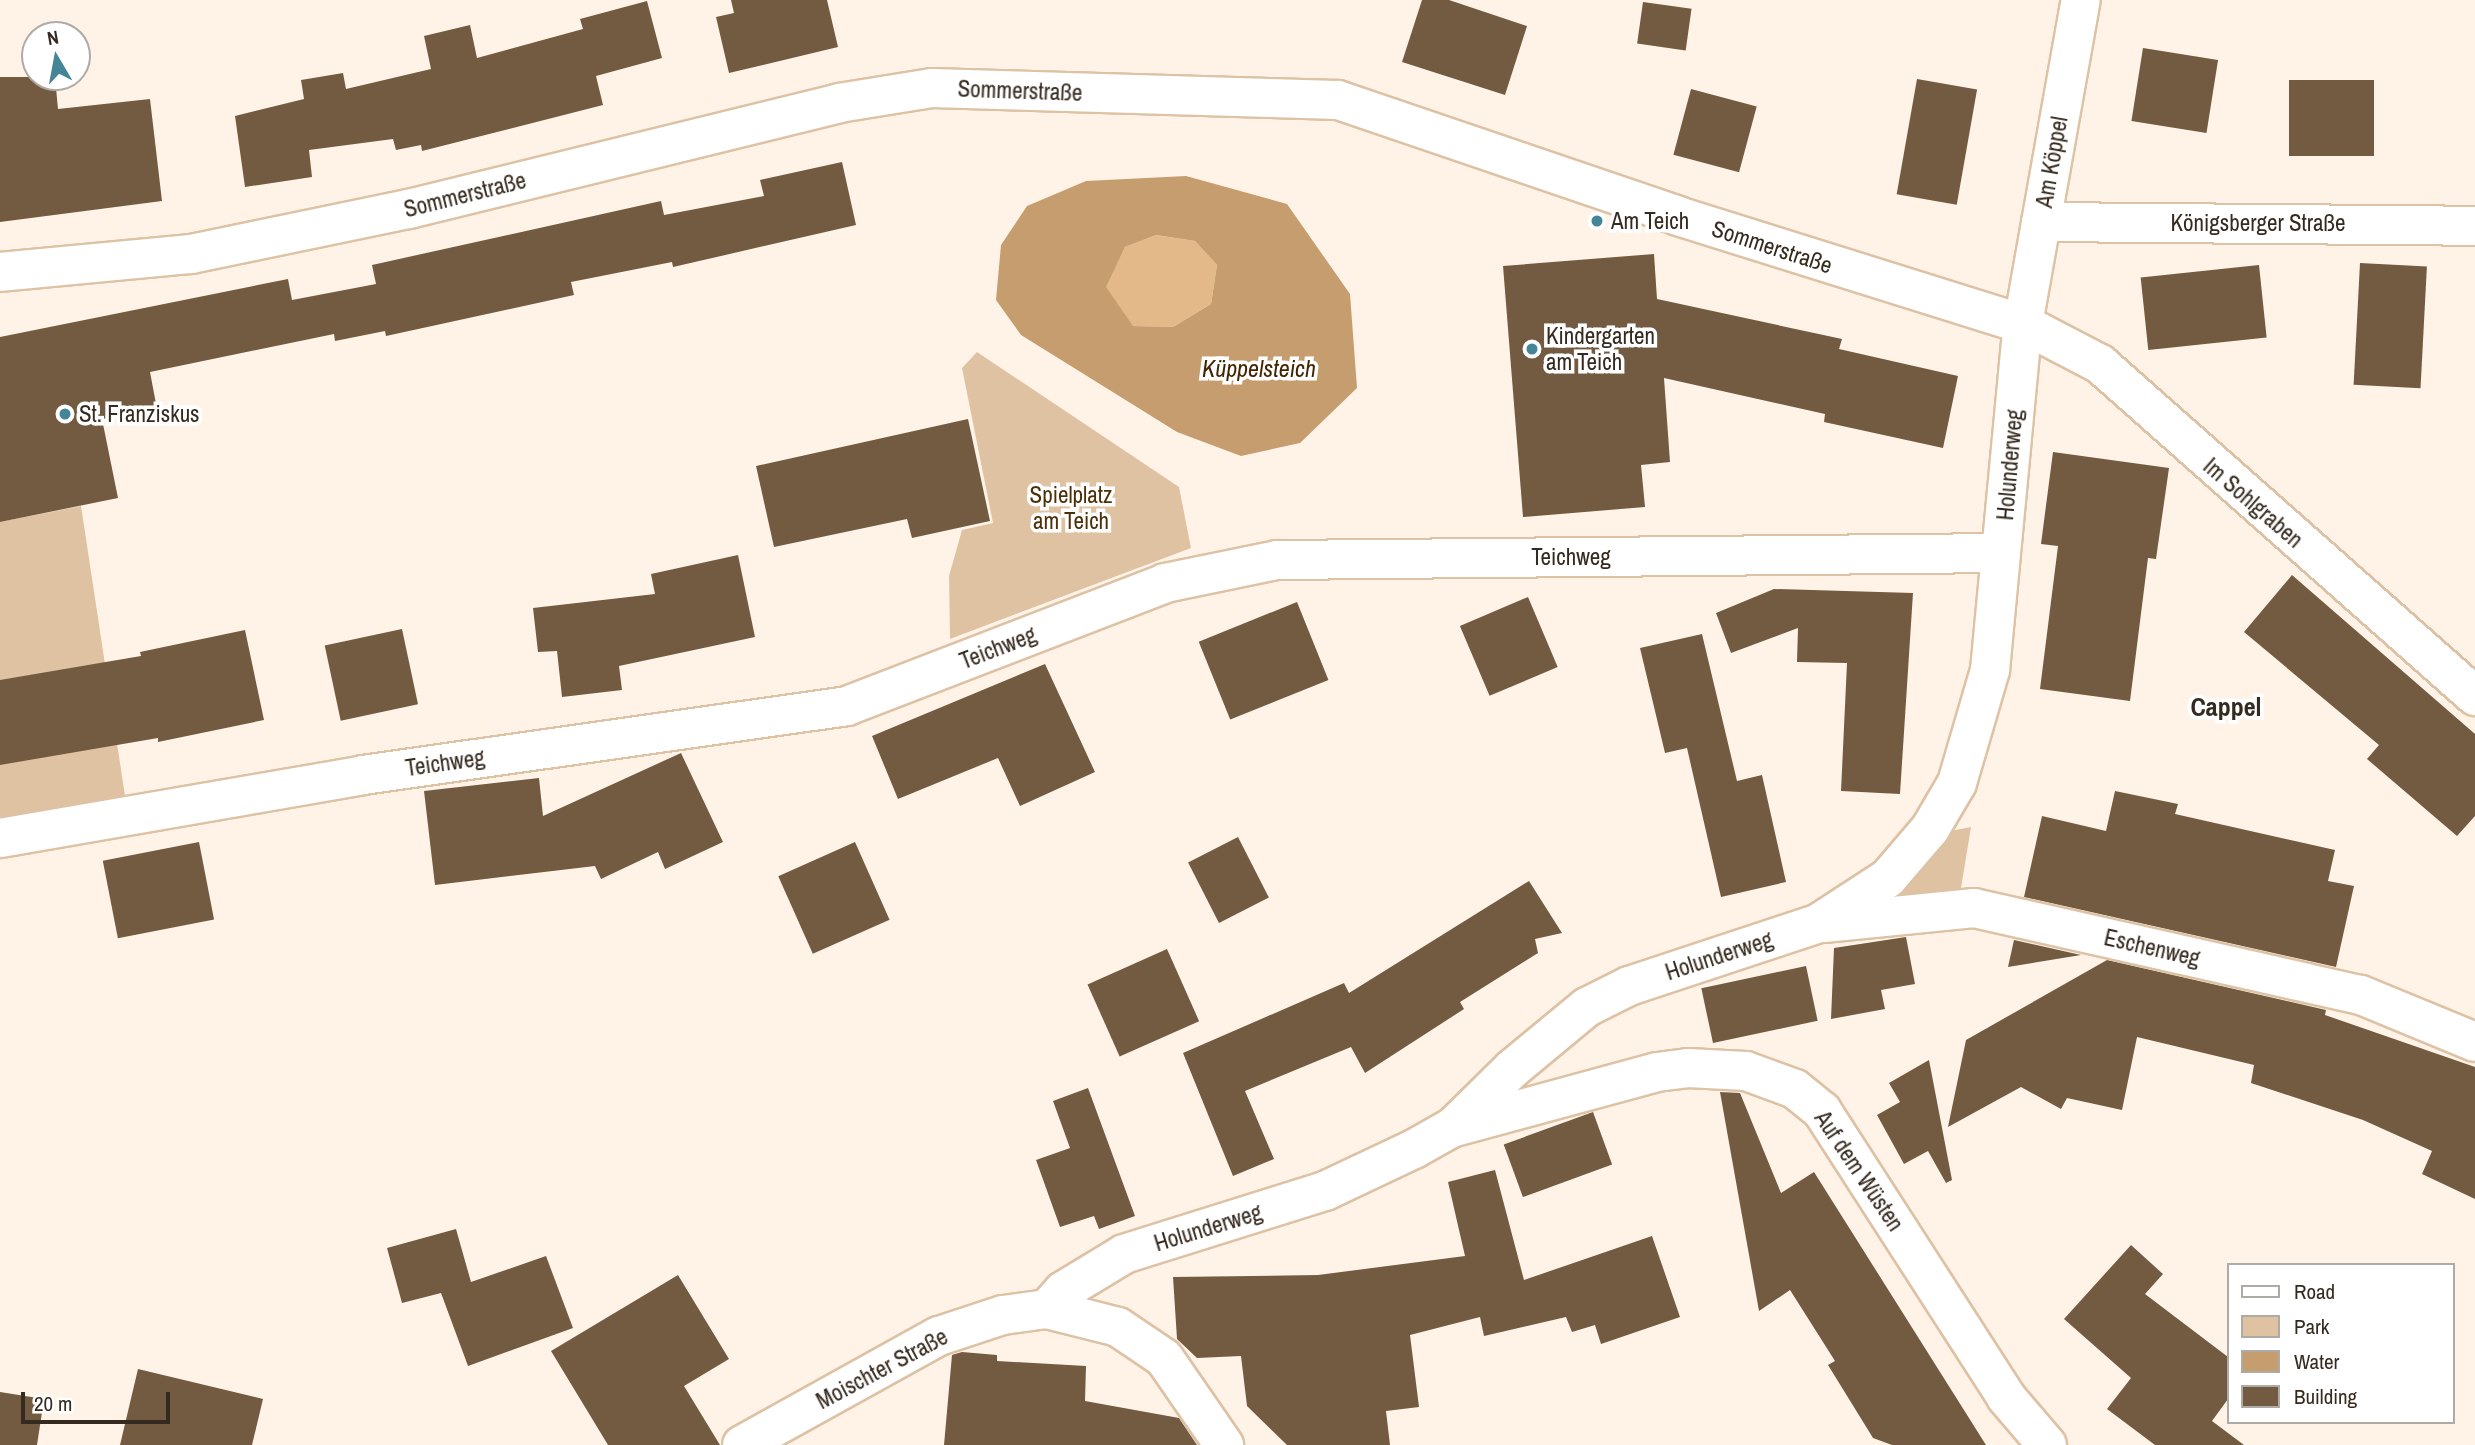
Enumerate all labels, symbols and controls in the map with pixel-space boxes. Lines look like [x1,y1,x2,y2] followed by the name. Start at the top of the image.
[21,21,91,91] north arrow
[45,24,60,51] text: N
[957,75,1083,107] street label: Sommerstraße
[2030,114,2074,210] street label: Am Köppel
[401,167,529,223] street label: Sommerstraße
[1611,207,1690,235] place label: Am Teich
[2170,209,2346,237] street label: Königsberger Straße
[1589,213,1605,229] marker: Am Teich
[1708,215,1836,279] street label: Sommerstraße
[1546,322,1655,376] place label: Kindergarten am Teich
[1524,341,1540,357] marker: Kindergarten am Teich
[1202,355,1316,383] water label: Küppelsteich
[79,400,200,428] place label: St. Franziskus
[57,406,73,422] marker: St. Franziskus
[1991,408,2029,522] street label: Holunderweg
[2198,452,2308,554] street label: Im Sohlgraben
[1030,481,1112,535] park label: Spielplatz am Teich
[1531,543,1611,571] street label: Teichweg
[956,621,1040,675] street label: Teichweg
[2190,691,2262,723] district label: Cappel
[404,744,486,782] street label: Teichweg
[2101,924,2203,972] street label: Eschenweg
[1662,926,1776,986] street label: Holunderweg
[1809,1106,1909,1236] street label: Auf dem Wüsten
[1151,1199,1265,1257] street label: Holunderweg
[2226,1263,2454,1424] legend
[2294,1277,2335,1306] text: Road
[2294,1312,2329,1341] text: Park
[812,1323,952,1415] street label: Moischter Straße
[2294,1347,2339,1376] text: Water
[24,1378,173,1422] scale bar
[2294,1382,2357,1411] text: Building
[34,1389,72,1418] text: 20 m

